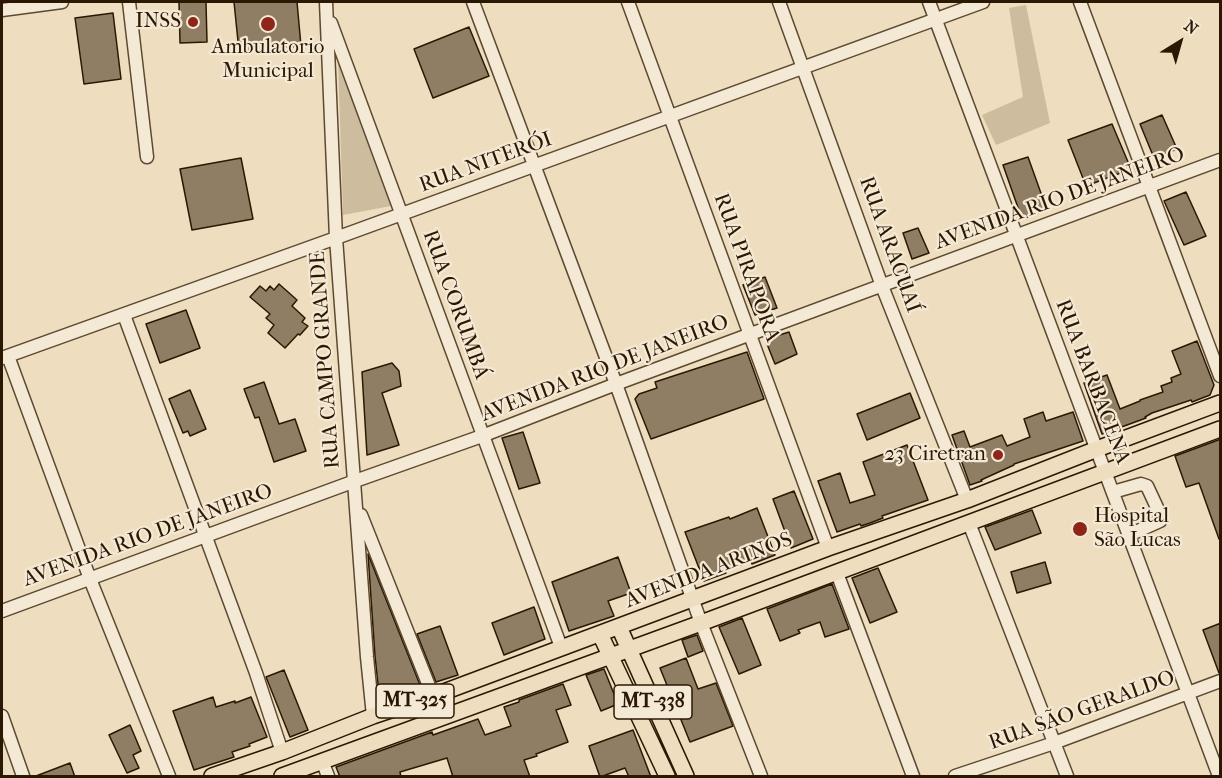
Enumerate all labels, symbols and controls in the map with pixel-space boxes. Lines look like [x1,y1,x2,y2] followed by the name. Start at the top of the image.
[135,9,181,35] place label: INSS
[1150,12,1210,72] north arrow
[186,15,200,29] marker: INSS
[259,15,277,33] marker: Ambulatorio Municipal
[1181,16,1202,38] text: N
[212,35,324,85] place label: Ambulatorio Municipal
[416,127,556,199] street label: RUA NITERÓI
[932,142,1188,256] street label: AVENIDA RIO DE JANEIRO
[853,173,925,317] street label: RUA ARACUAÍ
[707,190,785,346] street label: RUA PIRAPORA
[416,227,494,383] street label: RUA CORUMBÁ
[306,250,346,470] street label: RUA CAMPO GRANDE
[1049,296,1135,468] street label: RUA BARBACENA
[478,310,732,428] street label: AVENIDA RIO DE JANEIRO
[884,442,986,468] place label: 23 Ciretran
[991,448,1005,462] marker: 23 Ciretran
[20,479,276,593] street label: AVENIDA RIO DE JANEIRO
[1094,504,1181,554] place label: Hospital São Lucas
[1071,520,1089,538] marker: Hospital São Lucas
[622,528,796,614] street label: AVENIDA ARINOS
[986,666,1178,756] street label: RUA SÃO GERALDO
[376,684,454,718] road number: MT-325
[614,685,692,719] road number: MT-338

